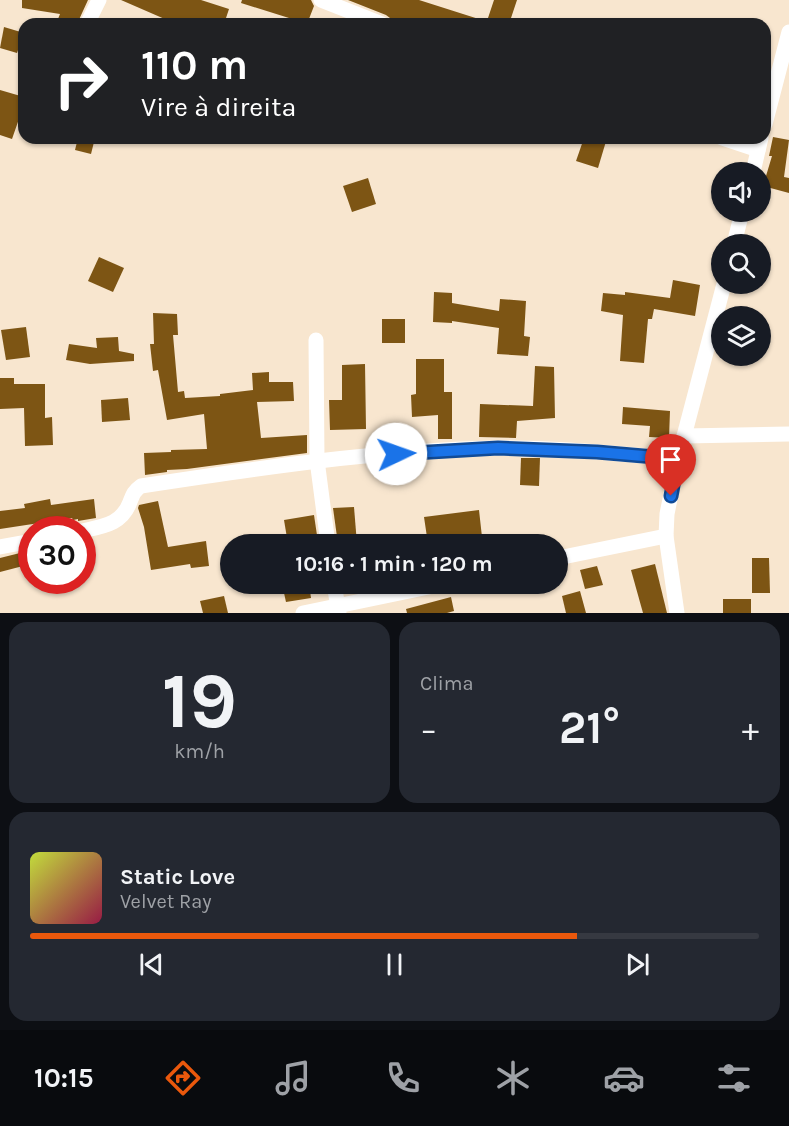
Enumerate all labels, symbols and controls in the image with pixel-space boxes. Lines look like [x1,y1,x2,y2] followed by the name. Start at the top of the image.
[141,40,248,90] text: 110 m
[42,42,120,120] icon: right
[141,91,296,123] text: Vire à direita
[711,162,771,366] map controls
[711,162,771,222] button: sound
[711,234,771,294] button: search
[711,306,771,366] button: layers
[364,422,428,486] position arrow
[645,434,696,496] pin
[654,443,687,476] icon: arrive
[18,516,96,594] speed limit sign: 30
[295,551,493,577] text: 10:16 · 1 min · 120 m
[162,655,237,747] text: 19
[420,672,474,695] text: Clima
[559,702,620,754] text: 21°
[420,710,437,748] text: −
[742,710,759,748] text: +
[174,740,225,763] text: km/h
[120,864,235,890] text: Static Love
[120,890,212,913] text: Velvet Ray
[135,948,168,981] icon: previous
[378,948,411,981] icon: pause
[621,948,654,981] icon: next
[162,1057,204,1099] icon: directions
[272,1057,314,1099] icon: music
[382,1057,424,1099] icon: phone
[492,1057,534,1099] icon: climate
[603,1057,645,1099] icon: car
[713,1057,755,1099] icon: filters
[34,1062,93,1094] text: 10:15

